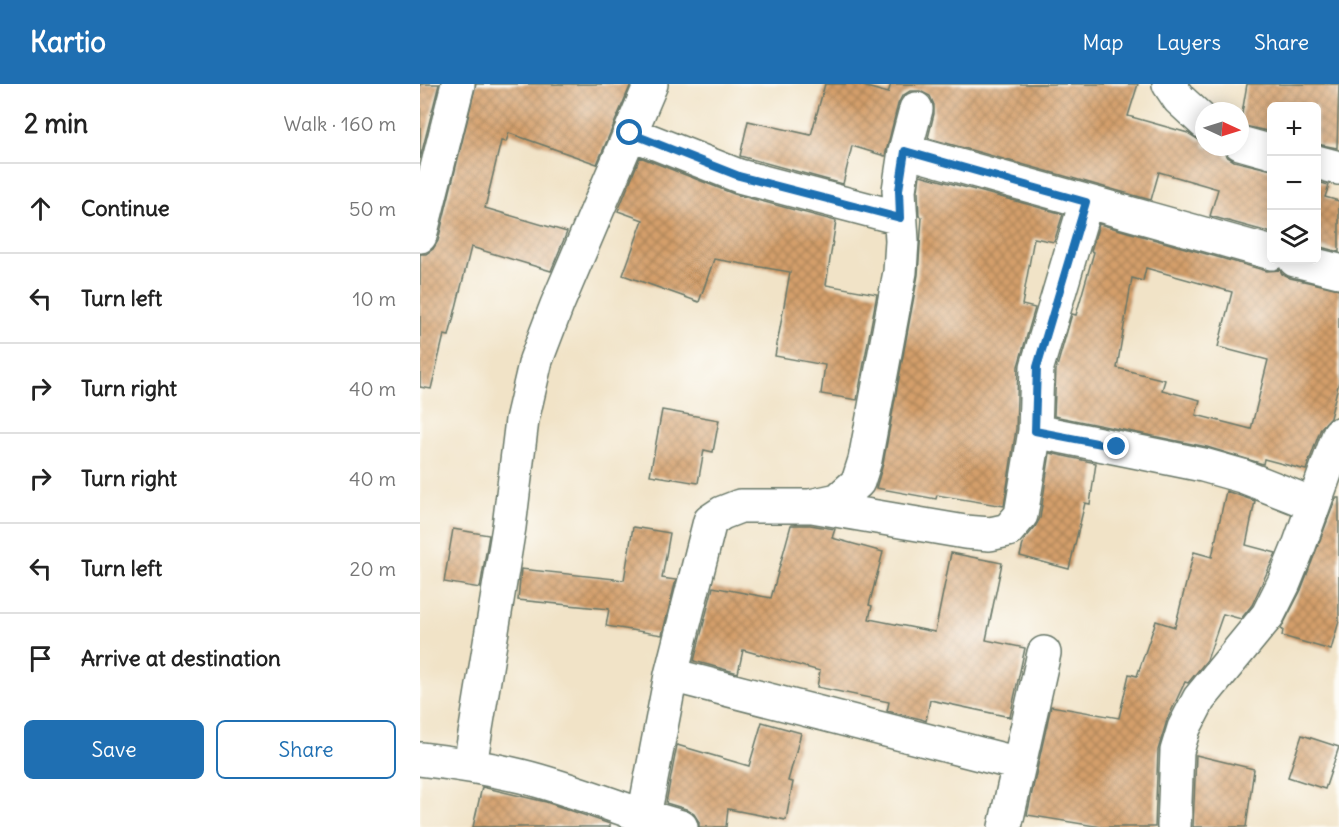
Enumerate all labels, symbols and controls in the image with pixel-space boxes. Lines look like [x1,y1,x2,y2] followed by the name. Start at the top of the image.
[30,24,106,60] text: Kartio
[1083,29,1123,56] text: Map
[1156,29,1221,56] text: Layers
[1254,29,1309,56] text: Share
[1195,102,1249,156] north arrow
[1267,102,1321,264] map controls
[1267,102,1321,156] button: +
[24,107,88,140] text: 2 min
[283,111,396,136] text: Walk · 160 m
[616,119,642,145] route start
[1267,156,1321,210] button: −
[24,192,57,225] icon: ahead
[81,194,170,222] text: Continue
[349,196,396,221] text: 50 m
[1267,210,1321,264] button: layers
[24,282,57,315] icon: left
[81,284,162,312] text: Turn left
[353,286,396,311] text: 10 m
[24,372,57,405] icon: right
[81,374,177,402] text: Turn right
[349,376,396,401] text: 40 m
[1103,433,1129,459] route end
[24,462,57,495] icon: right
[81,464,177,492] text: Turn right
[349,466,396,491] text: 40 m
[24,552,57,585] icon: left
[81,554,162,582] text: Turn left
[350,556,396,581] text: 20 m
[24,642,57,675] icon: arrive
[81,644,281,672] text: Arrive at destination
[24,720,204,779] button: Save
[216,720,396,779] button: Share

